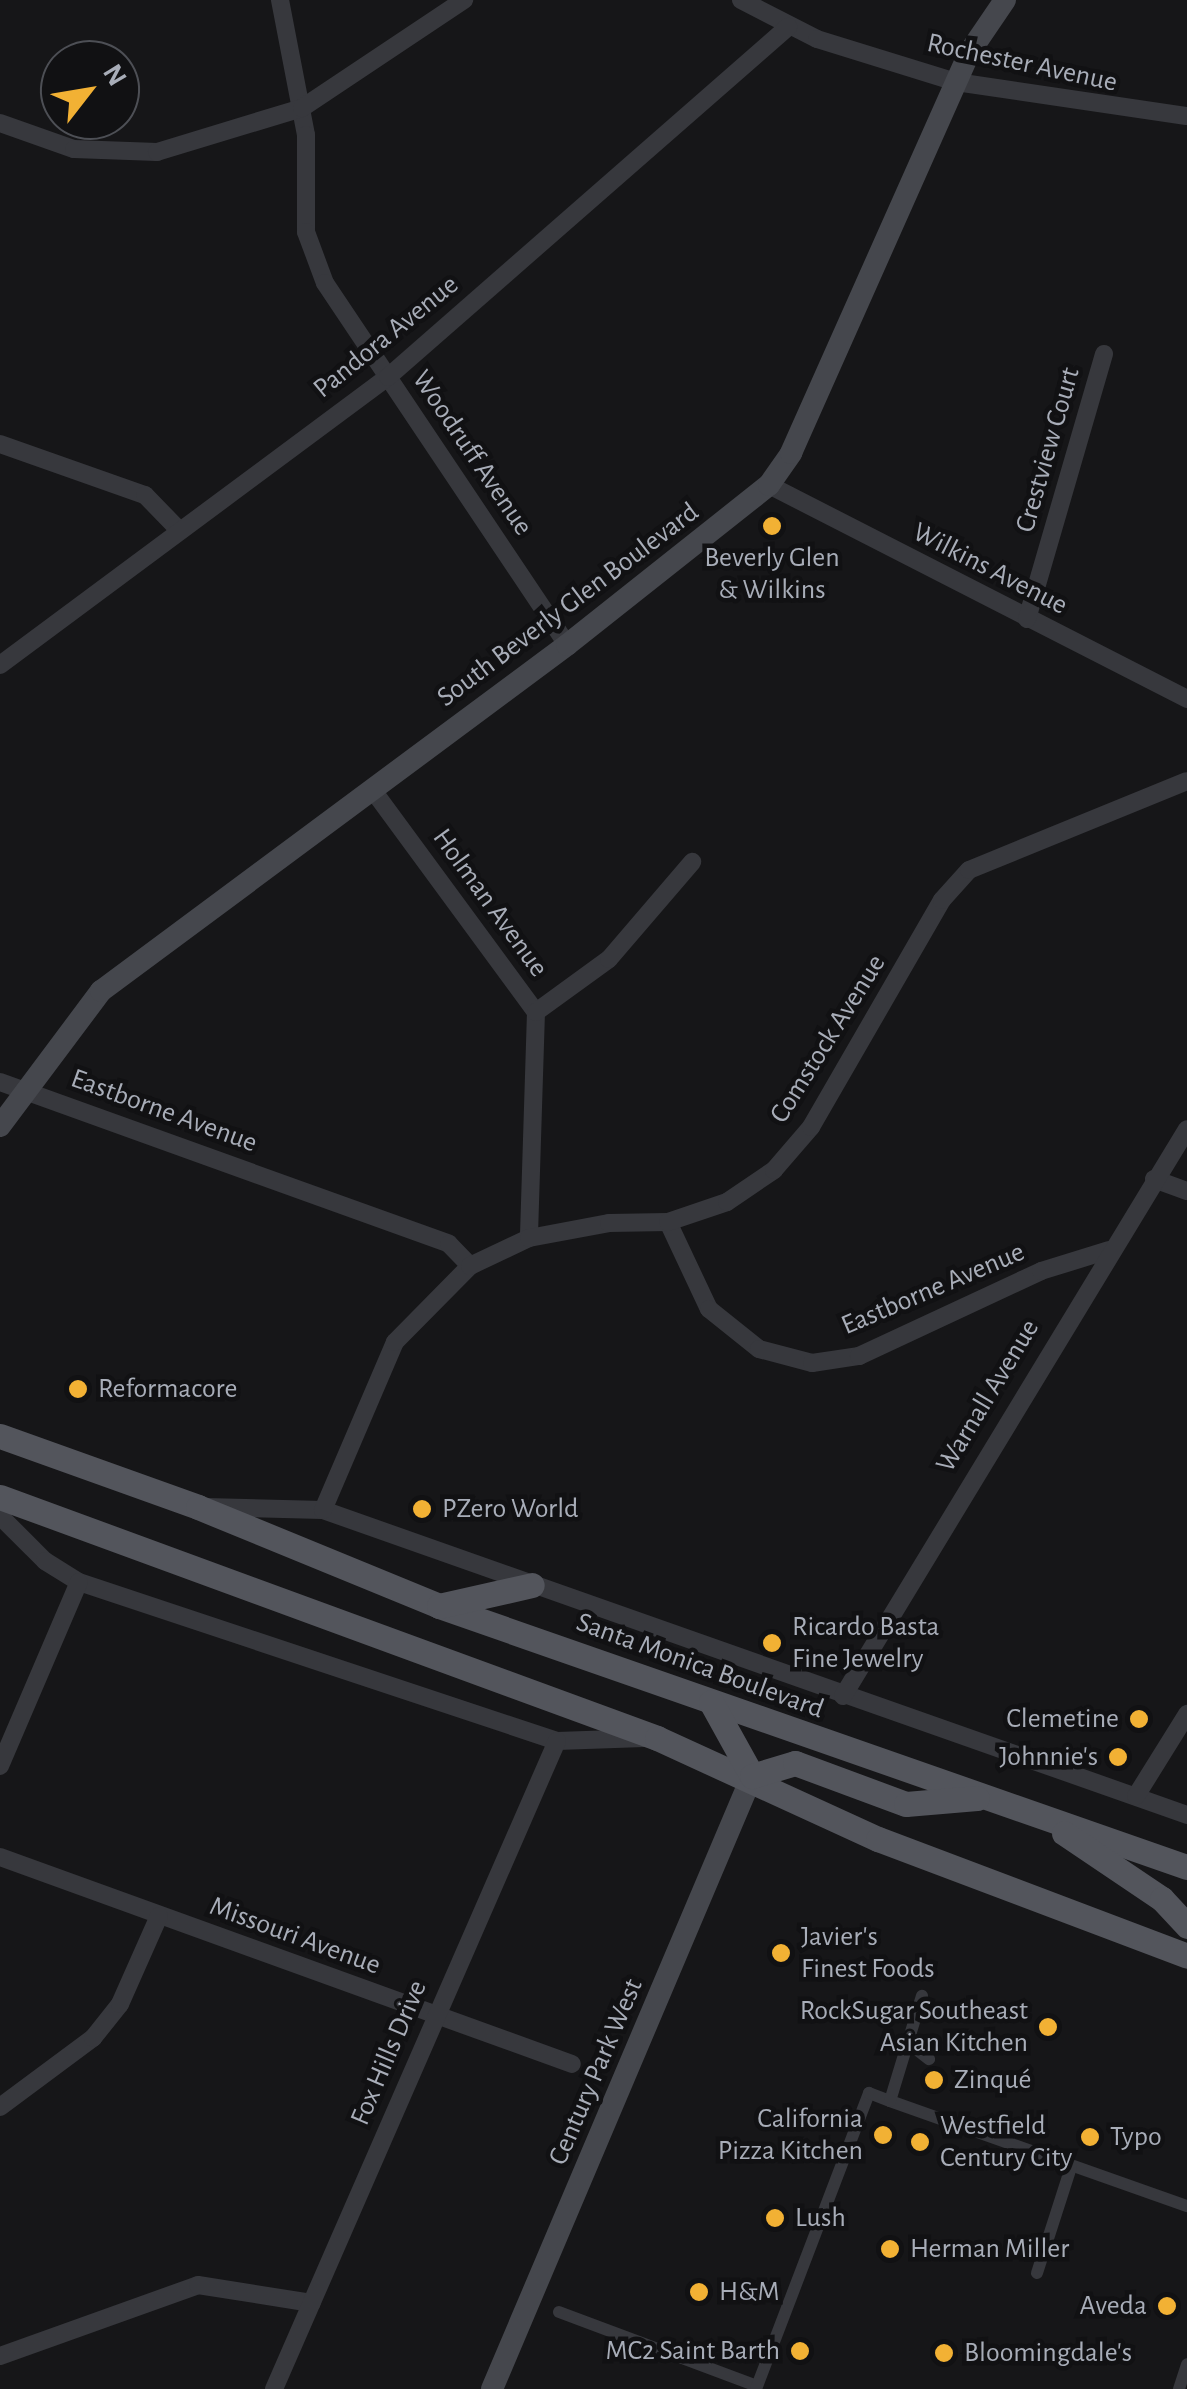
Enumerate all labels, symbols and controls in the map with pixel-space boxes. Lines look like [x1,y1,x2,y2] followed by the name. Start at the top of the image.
[924,26,1120,100] street label: Rochester Avenue
[40,40,140,140] north arrow
[97,60,131,91] text: N
[307,268,465,406] street label: Pandora Avenue
[404,364,540,542] street label: Woodruff Avenue
[1008,364,1088,536] street label: Crestview Court
[431,496,705,714] street label: South Beverly Glen Boulevard
[761,515,783,537] marker: Beverly Glen & Wilkins
[907,516,1073,622] street label: Wilkins Avenue
[704,541,840,607] place label: Beverly Glen & Wilkins
[425,822,555,984] street label: Holman Avenue
[763,949,893,1129] street label: Comstock Avenue
[66,1062,262,1160] street label: Eastborne Avenue
[836,1235,1030,1343] street label: Eastborne Avenue
[929,1313,1047,1479] street label: Warnall Avenue
[98,1372,237,1406] place label: Reformacore
[67,1378,89,1400] marker: Reformacore
[442,1492,579,1526] place label: PZero World
[411,1498,433,1520] marker: PZero World
[572,1606,828,1726] street label: Santa Monica Boulevard
[792,1610,940,1676] place label: Ricardo Basta Fine Jewelry
[761,1632,783,1654] marker: Ricardo Basta Fine Jewelry
[1006,1702,1119,1736] place label: Clemetine
[1128,1708,1150,1730] marker: Clemetine
[999,1740,1098,1774] place label: Johnnie's
[1107,1746,1129,1768] marker: Johnnie's
[205,1890,385,1982] street label: Missouri Avenue
[801,1920,935,1986] place label: Javier's Finest Foods
[770,1942,792,1964] marker: Javier's Finest Foods
[542,1974,650,2170] street label: Century Park West
[343,1975,435,2131] street label: Fox Hills Drive
[800,1994,1028,2060] place label: RockSugar Southeast Asian Kitchen
[1037,2016,1059,2038] marker: RockSugar Southeast Asian Kitchen
[954,2063,1031,2097] place label: Zinqué
[923,2069,945,2091] marker: Zinqué
[718,2102,863,2168] place label: California Pizza Kitchen
[940,2109,1072,2175] place label: Westfield Century City
[1110,2120,1162,2154] place label: Typo
[872,2124,894,2146] marker: California Pizza Kitchen
[1079,2126,1101,2148] marker: Typo
[909,2131,931,2153] marker: Westfield Century City
[795,2201,846,2235] place label: Lush
[764,2207,786,2229] marker: Lush
[910,2232,1069,2266] place label: Herman Miller
[879,2238,901,2260] marker: Herman Miller
[719,2275,780,2309] place label: H&M
[688,2281,710,2303] marker: H&M
[1080,2289,1147,2323] place label: Aveda
[1156,2295,1178,2317] marker: Aveda
[605,2334,780,2368] place label: MC2 Saint Barth
[964,2336,1132,2370] place label: Bloomingdale's
[789,2340,811,2362] marker: MC2 Saint Barth
[933,2342,955,2364] marker: Bloomingdale's

